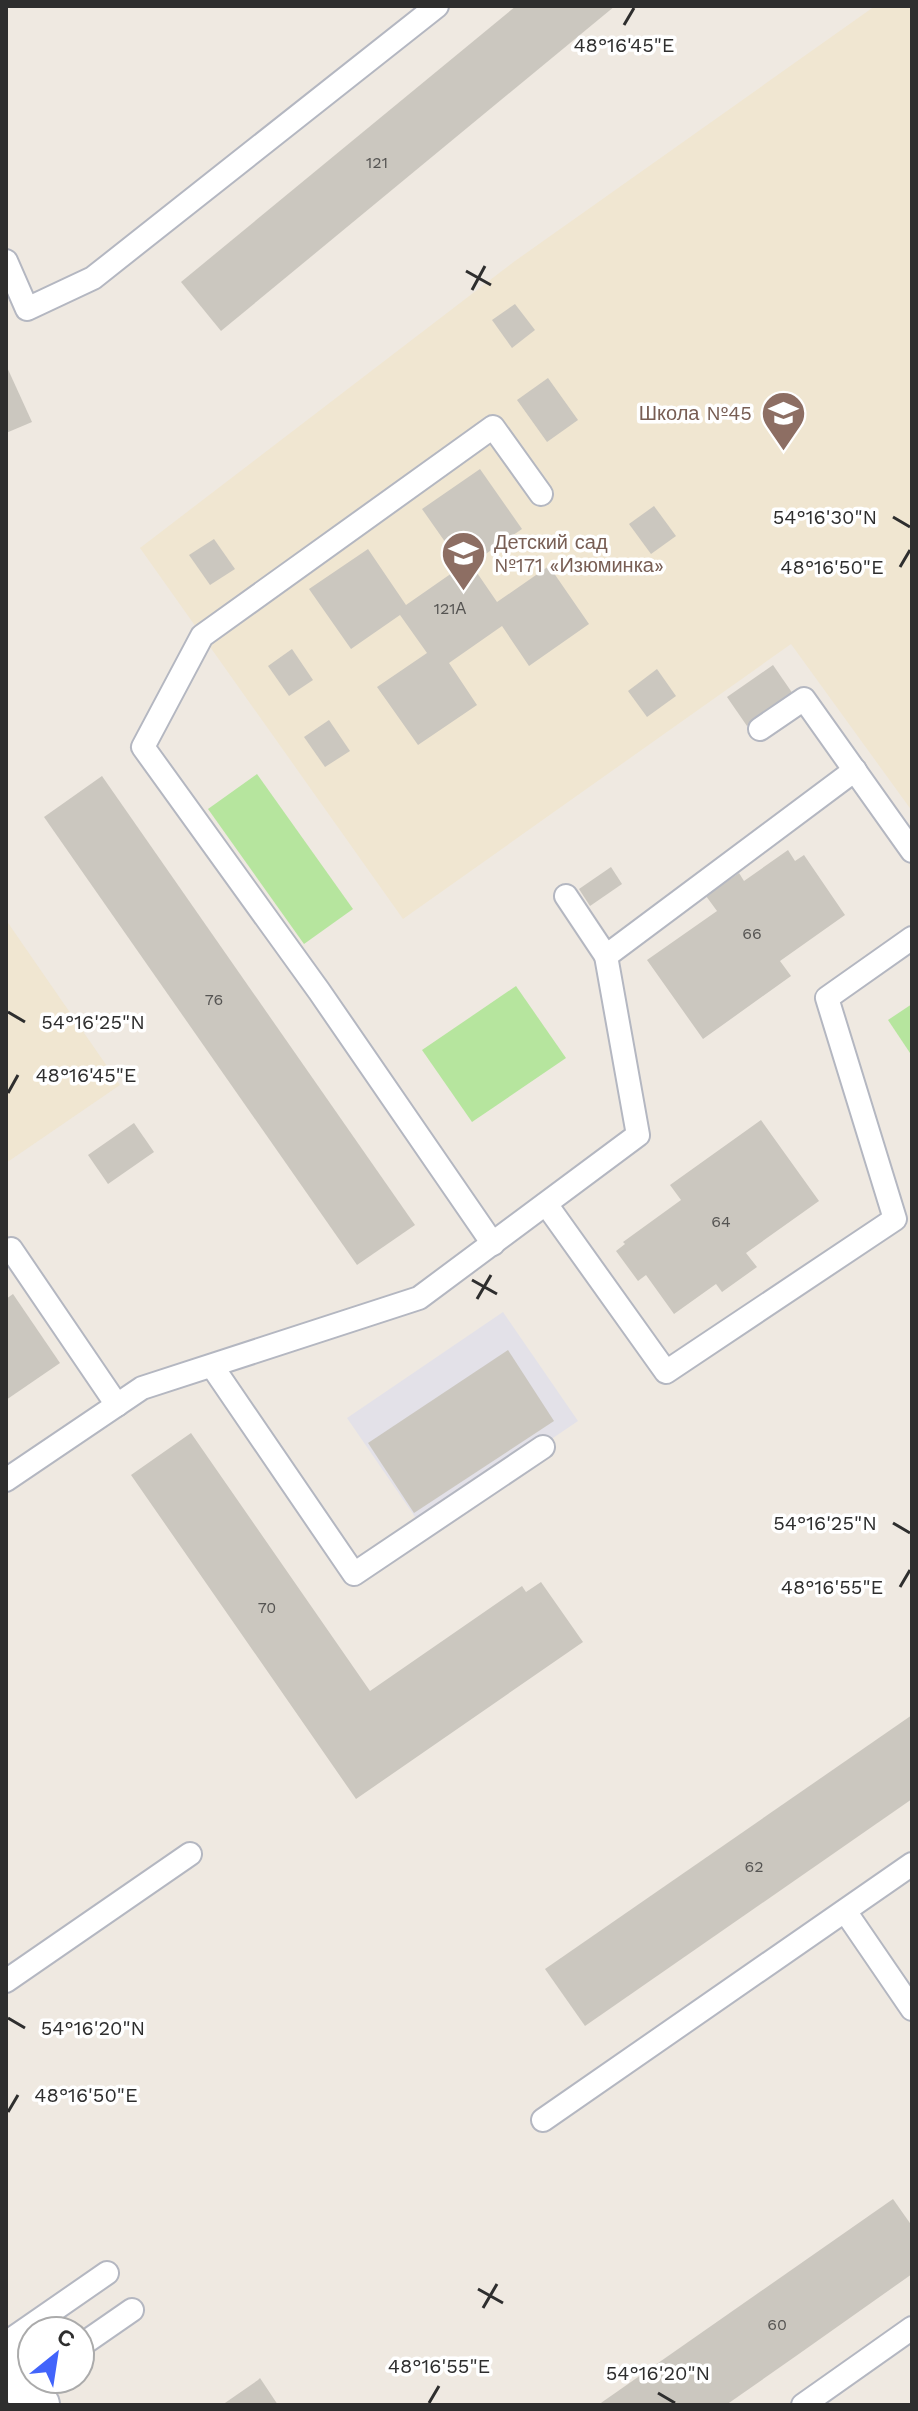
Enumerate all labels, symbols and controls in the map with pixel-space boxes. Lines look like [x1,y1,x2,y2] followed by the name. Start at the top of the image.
[573,33,675,57] text: 48°16'45"E
[366,153,388,172] house number: 121
[759,389,807,452] school or university icon: Школа №45
[639,401,752,425] place label: Школа №45
[773,505,877,529] text: 54°16'30"N
[439,529,487,592] school or university icon: Детский сад №171 «Изюминка»
[494,530,664,577] place label: Детский сад №171 «Изюминка»
[780,555,884,579] text: 48°16'50"E
[434,599,467,618] house number: 121А
[742,924,762,943] house number: 66
[205,990,223,1009] house number: 76
[41,1010,145,1034] text: 54°16'25"N
[35,1063,137,1087] text: 48°16'45"E
[711,1212,731,1231] house number: 64
[773,1511,877,1535] text: 54°16'25"N
[781,1575,883,1599] text: 48°16'55"E
[258,1598,276,1617] house number: 70
[744,1857,764,1876] house number: 62
[41,2016,145,2040] text: 54°16'20"N
[34,2083,138,2107] text: 48°16'50"E
[16,2315,96,2395] north arrow
[767,2315,787,2334] house number: 60
[53,2323,79,2353] text: С
[388,2354,490,2378] text: 48°16'55"E
[606,2361,710,2385] text: 54°16'20"N

